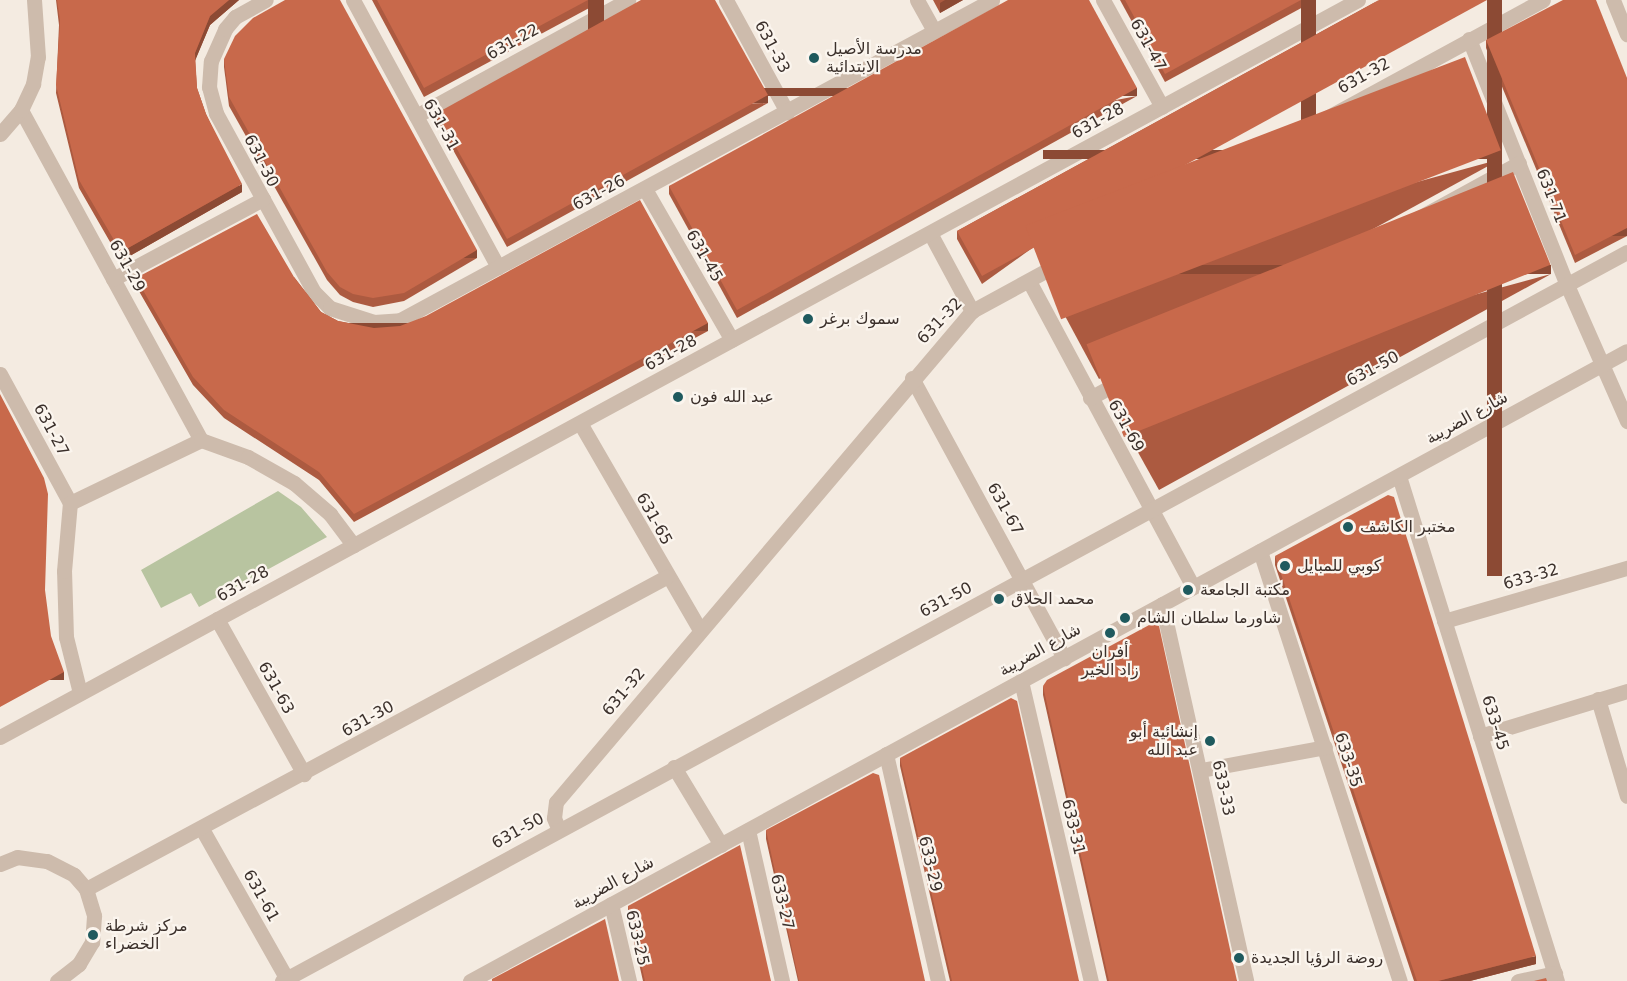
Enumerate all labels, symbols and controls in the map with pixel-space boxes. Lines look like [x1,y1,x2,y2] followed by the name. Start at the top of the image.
[1126,16,1170,74] street label: 631-47
[750,17,794,77] street label: 631-33
[484,20,542,64] street label: 631-22
[826,39,922,77] place label: مدرسة الأصيل الابتدائية
[807,51,821,65] marker: مدرسة الأصيل الابتدائية
[1335,54,1393,98] street label: 631-32
[419,96,463,154] street label: 631-31
[1069,99,1127,143] street label: 631-28
[240,131,282,191] street label: 631-30
[1532,166,1570,226] street label: 631-71
[569,171,629,215] street label: 631-26
[682,227,726,285] street label: 631-45
[105,237,149,295] street label: 631-29
[913,294,967,348] street label: 631-32
[820,309,900,329] place label: سموك برغر
[801,312,815,326] marker: سموك برغر
[642,331,700,375] street label: 631-28
[1343,347,1403,391] street label: 631-50
[690,387,774,407] place label: عبد الله فون
[1423,388,1511,448] street label: شارع الضريبة
[671,390,685,404] marker: عبد الله فون
[1104,397,1148,455] street label: 631-69
[29,400,73,460] street label: 631-27
[983,480,1027,538] street label: 631-67
[632,490,676,548] street label: 631-65
[1360,517,1455,537] place label: مختبر الكاشف
[1341,520,1355,534] marker: مختبر الكاشف
[1297,556,1381,576] place label: كوبي للمبايل
[1278,559,1292,573] marker: كوبي للمبايل
[1501,560,1561,594] street label: 633-32
[214,562,272,606] street label: 631-28
[916,578,976,622] street label: 631-50
[1200,580,1290,600] place label: مكتبة الجامعة
[1181,583,1195,597] marker: مكتبة الجامعة
[1011,589,1094,609] place label: محمد الحلاق
[992,592,1006,606] marker: محمد الحلاق
[1137,608,1281,628] place label: شاورما سلطان الشام
[1118,611,1132,625] marker: شاورما سلطان الشام
[996,620,1084,680] street label: شارع الضريبة
[1103,626,1117,640] marker: أفران زاد الخير
[1081,642,1139,680] place label: أفران زاد الخير
[254,659,298,717] street label: 631-63
[598,664,650,720] street label: 631-32
[1478,693,1512,753] street label: 633-45
[339,697,397,741] street label: 631-30
[1130,722,1198,760] place label: إنشائية أبو عبد الله
[1330,730,1366,790] street label: 633-35
[1203,734,1217,748] marker: إنشائية أبو عبد الله
[1208,758,1238,818] street label: 633-33
[1057,797,1089,857] street label: 633-31
[489,809,547,853] street label: 631-50
[914,834,946,894] street label: 633-29
[569,853,657,913] street label: شارع الضريبة
[239,867,283,925] street label: 631-61
[766,872,798,932] street label: 633-27
[621,908,653,968] street label: 633-25
[105,916,187,954] place label: مركز شرطة الخضراء
[86,928,100,942] marker: مركز شرطة الخضراء
[1251,948,1383,968] place label: روضة الرؤيا الجديدة
[1232,951,1246,965] marker: روضة الرؤيا الجديدة

